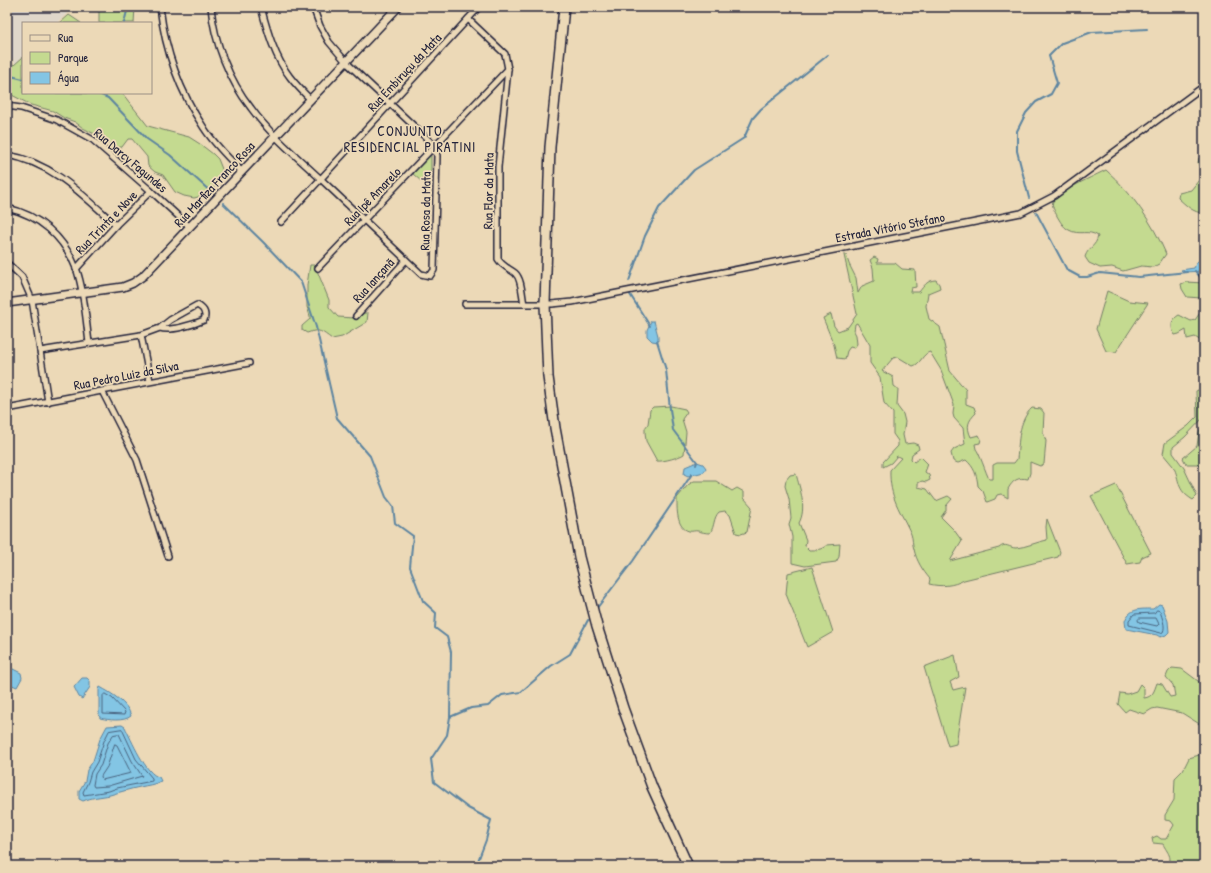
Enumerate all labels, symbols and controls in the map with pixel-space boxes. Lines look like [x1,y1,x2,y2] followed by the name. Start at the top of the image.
[22,22,152,94] legend
[58,29,73,46] text: Rua
[363,29,445,115] street label: Rua Embiruçu da Mata
[58,49,88,66] text: Parque
[58,69,79,86] text: Água
[344,121,476,156] district label: CONJUNTO RESIDENCIAL PIRATINI
[90,124,172,196] street label: Rua Darcy Fagundes
[169,137,259,231] street label: Rua Marfiza Franco Rosa
[478,153,498,229] street label: Rua Flor da Mata
[339,163,405,229] street label: Rua Ipê Amarelo
[415,171,435,251] street label: Rua Rosa da Mata
[71,186,141,258] street label: Rua Trinta e Nove
[834,208,946,246] street label: Estrada Vitório Stefano
[348,254,398,306] street label: Rua Iançanã
[72,356,180,394] street label: Rua Pedro Luiz da Silva

